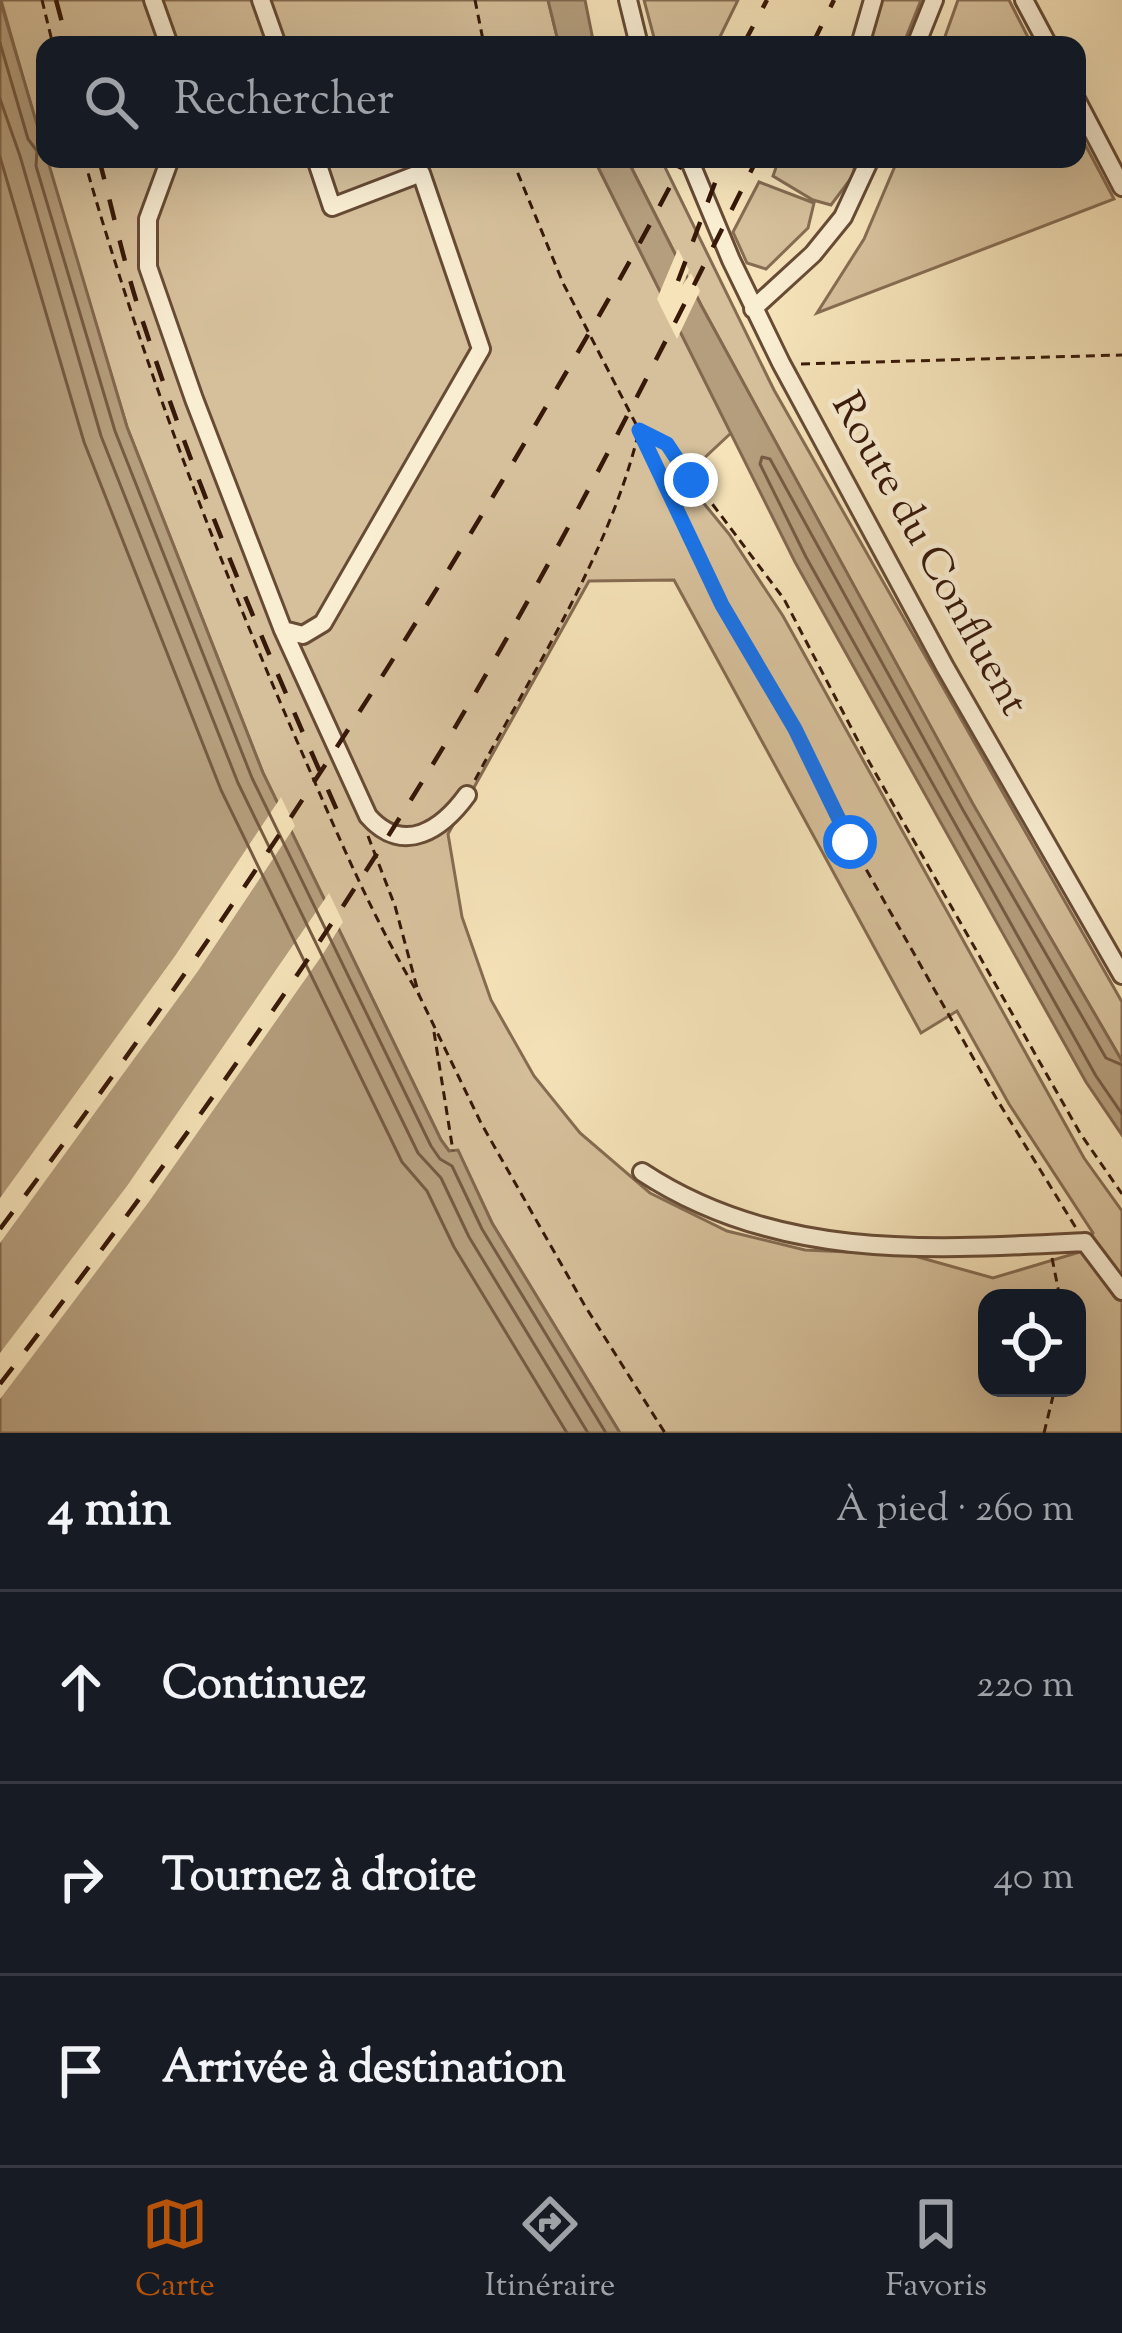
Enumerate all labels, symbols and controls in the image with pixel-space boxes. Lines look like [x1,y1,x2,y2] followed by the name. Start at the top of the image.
[36,36,1086,168] search box
[78,69,144,135] icon: search
[174,70,394,135] text: Rechercher
[814,382,1042,728] street label: Route du Confluent
[664,453,718,507] route end
[823,815,877,869] route start
[978,1289,1086,1397] map controls
[978,1289,1086,1397] button: locate
[48,1475,171,1548] text: 4 min
[836,1483,1074,1539] text: À pied · 260 m
[48,1654,114,1720] icon: ahead
[162,1654,366,1719] text: Continuez
[976,1659,1074,1715] text: 220 m
[48,1846,114,1912] icon: right
[162,1846,477,1911] text: Tournez à droite
[994,1851,1074,1907] text: 40 m
[48,2038,114,2104] icon: arrive
[162,2038,566,2103] text: Arrivée à destination
[135,2191,215,2311] tab: Carte
[485,2191,615,2311] tab: Itinéraire
[885,2191,987,2311] tab: Favoris

